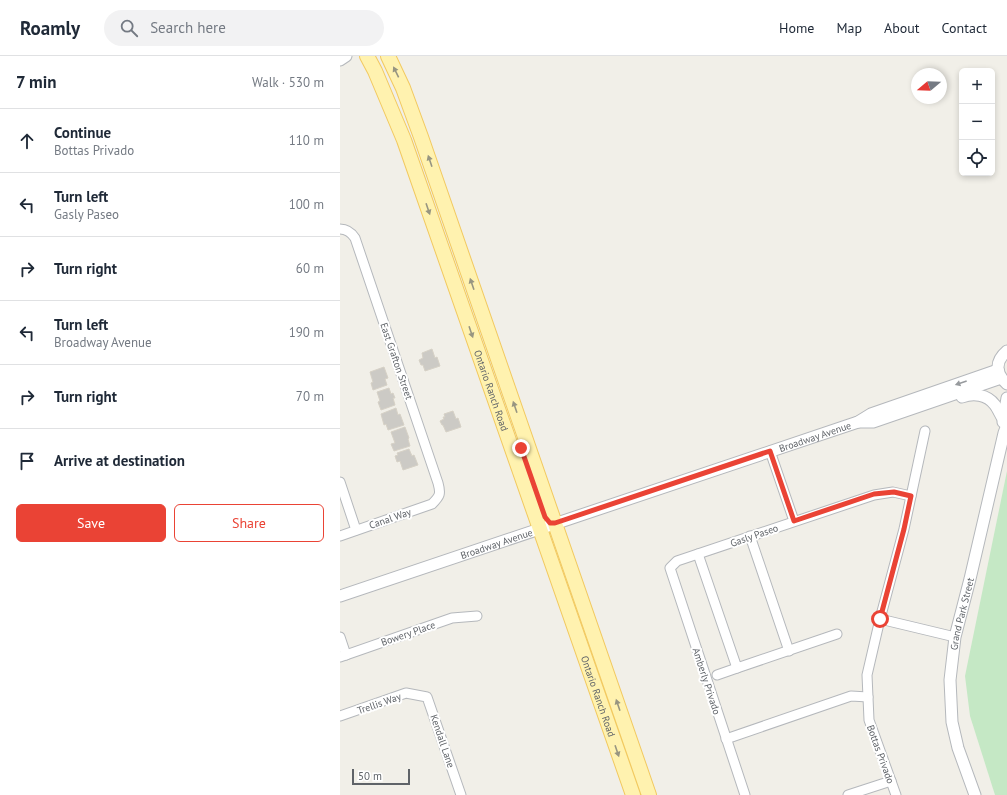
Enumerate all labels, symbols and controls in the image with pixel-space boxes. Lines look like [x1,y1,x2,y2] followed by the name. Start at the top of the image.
[104,10,384,46] search box
[20,16,80,40] text: Roamly
[118,17,140,39] icon: search
[150,18,226,37] text: Search here
[779,19,814,37] text: Home
[836,19,862,37] text: Map
[884,19,920,37] text: About
[942,19,987,37] text: Contact
[393,66,399,78] one-way arrow
[911,68,947,104] north arrow
[959,68,995,176] map controls
[959,68,995,104] button: +
[16,71,57,93] text: 7 min
[252,74,324,91] text: Walk · 530 m
[959,104,995,140] button: −
[54,123,111,142] text: Continue
[16,130,38,152] icon: ahead
[289,132,324,149] text: 110 m
[959,140,995,176] button: locate
[54,142,134,159] text: Bottas Privado
[426,155,432,167] one-way arrow
[54,187,108,206] text: Turn left
[16,194,38,216] icon: left
[289,196,324,213] text: 100 m
[426,203,432,215] one-way arrow
[54,206,119,223] text: Gasly Paseo
[16,258,38,280] icon: right
[54,259,117,278] text: Turn right
[296,260,324,277] text: 60 m
[469,278,475,290] one-way arrow
[54,315,108,334] text: Turn left
[377,321,416,402] street label: East Grafton Street
[16,322,38,344] icon: left
[289,324,324,341] text: 190 m
[468,326,474,338] one-way arrow
[54,334,152,351] text: Broadway Avenue
[471,348,511,433] street label: Ontario Ranch Road
[955,380,967,386] one-way arrow
[16,386,38,408] icon: right
[54,387,117,406] text: Turn right
[296,388,324,405] text: 70 m
[511,401,517,413] one-way arrow
[777,419,853,455] street label: Broadway Avenue
[512,439,530,457] route end
[16,450,38,472] icon: arrive
[54,451,185,470] text: Arrive at destination
[16,504,166,542] button: Save
[174,504,324,542] button: Share
[367,505,413,532] street label: Canal Way
[728,521,780,550] street label: Gasly Paseo
[459,526,534,562] street label: Broadway Avenue
[948,576,977,651] street label: Grand Park Street
[871,610,889,628] route start
[379,618,437,649] street label: Bowery Place
[690,646,723,716] street label: Amberly Privado
[578,654,618,739] street label: Ontario Ranch Road
[355,690,403,717] street label: Trellis Way
[615,699,621,711] one-way arrow
[427,713,458,770] street label: Kendall Lane
[864,723,897,785] street label: Bottas Privado
[614,745,620,757] one-way arrow
[352,767,410,786] scale bar
[358,769,382,783] text: 50 m

